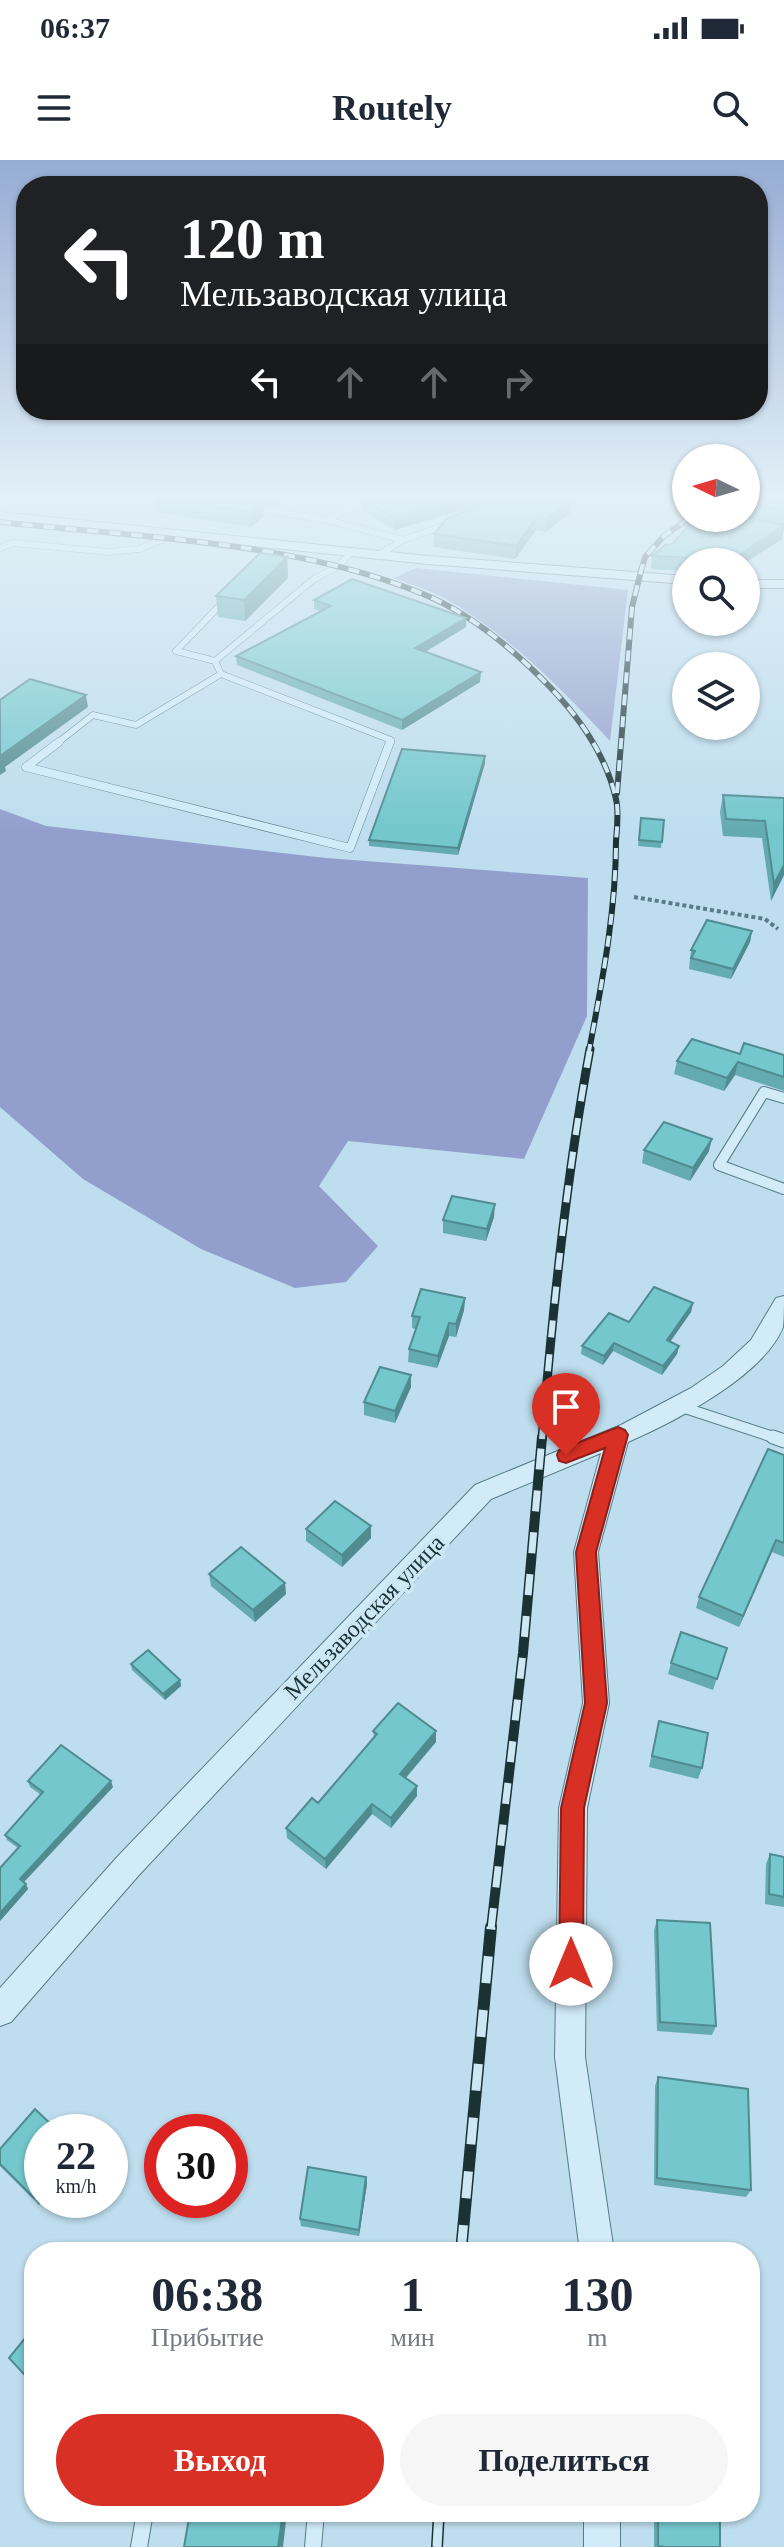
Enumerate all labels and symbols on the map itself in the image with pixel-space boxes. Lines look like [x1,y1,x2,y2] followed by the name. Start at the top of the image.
[672,444,760,532] north arrow
[532,1373,600,1455] pin
[279,1529,449,1705] street label: Мельзаводская улица
[529,1922,613,2006] position arrow
[144,2114,248,2218] speed limit sign: 30

